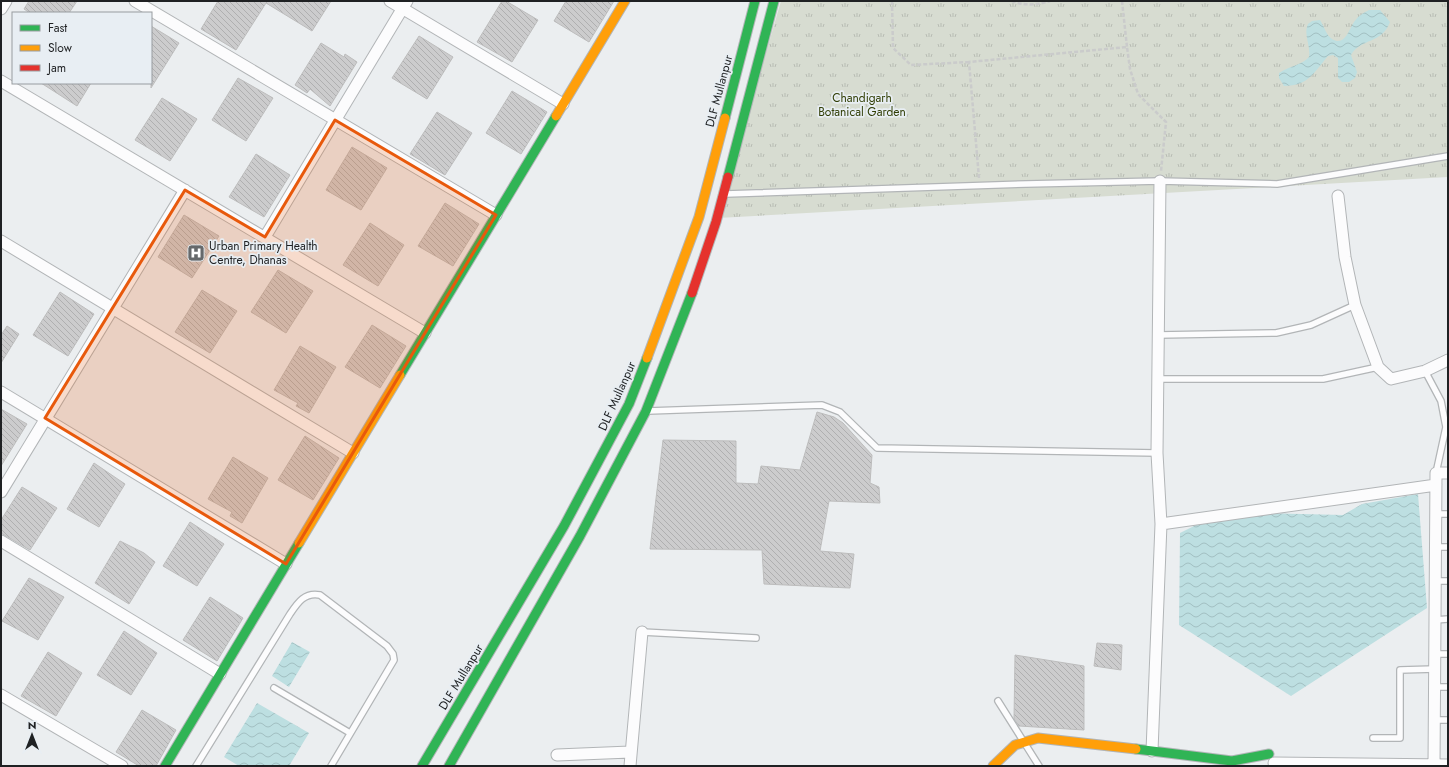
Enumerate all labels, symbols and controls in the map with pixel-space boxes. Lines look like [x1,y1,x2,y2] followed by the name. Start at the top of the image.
[12,12,152,84] legend
[48,19,67,37] text: Fast
[48,39,73,57] text: Slow
[701,52,738,129] street label: DLF Mullanpur
[46,59,66,77] text: Jam
[818,89,906,121] park label: Chandigarh Botanical Garden
[209,237,318,269] place label: Urban Primary Health Centre, Dhanas
[186,243,206,263] hospital icon: Urban Primary Health Centre, Dhanas
[594,358,641,433] street label: DLF Mullanpur
[434,640,488,713] street label: DLF Mullanpur
[12,715,52,755] north arrow
[28,717,36,733] text: N

